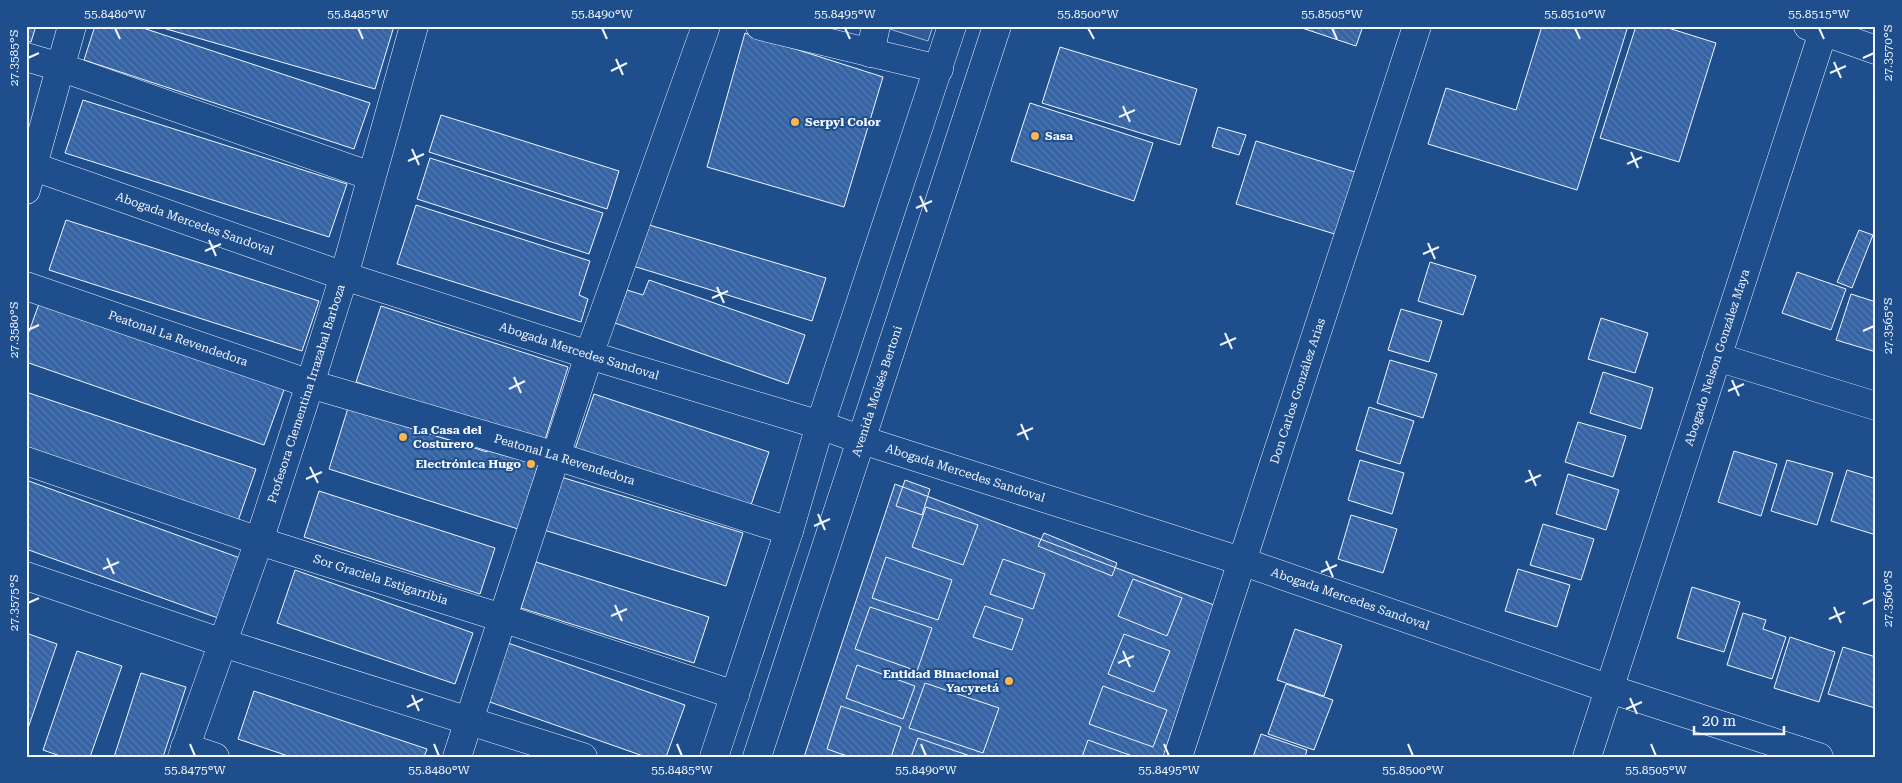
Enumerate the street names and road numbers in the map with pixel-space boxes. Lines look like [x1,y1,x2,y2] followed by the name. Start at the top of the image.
[114,189,276,258] street label: Abogada Mercedes Sandoval
[1682,267,1752,448] street label: Abogado Nelson González Maya
[265,282,348,505] street label: Profesora Clementina Irrazabal Barboza
[107,308,250,369] street label: Peatonal La Revendedora
[1267,316,1328,466] street label: Don Carlos González Arias
[497,320,661,383] street label: Abogada Mercedes Sandoval
[849,324,905,458] street label: Avenida Moisés Bertoni
[492,431,637,488] street label: Peatonal La Revendedora
[884,441,1047,505] street label: Abogada Mercedes Sandoval
[312,552,450,608] street label: Sor Graciela Estigarribia
[1269,565,1432,633] street label: Abogada Mercedes Sandoval

